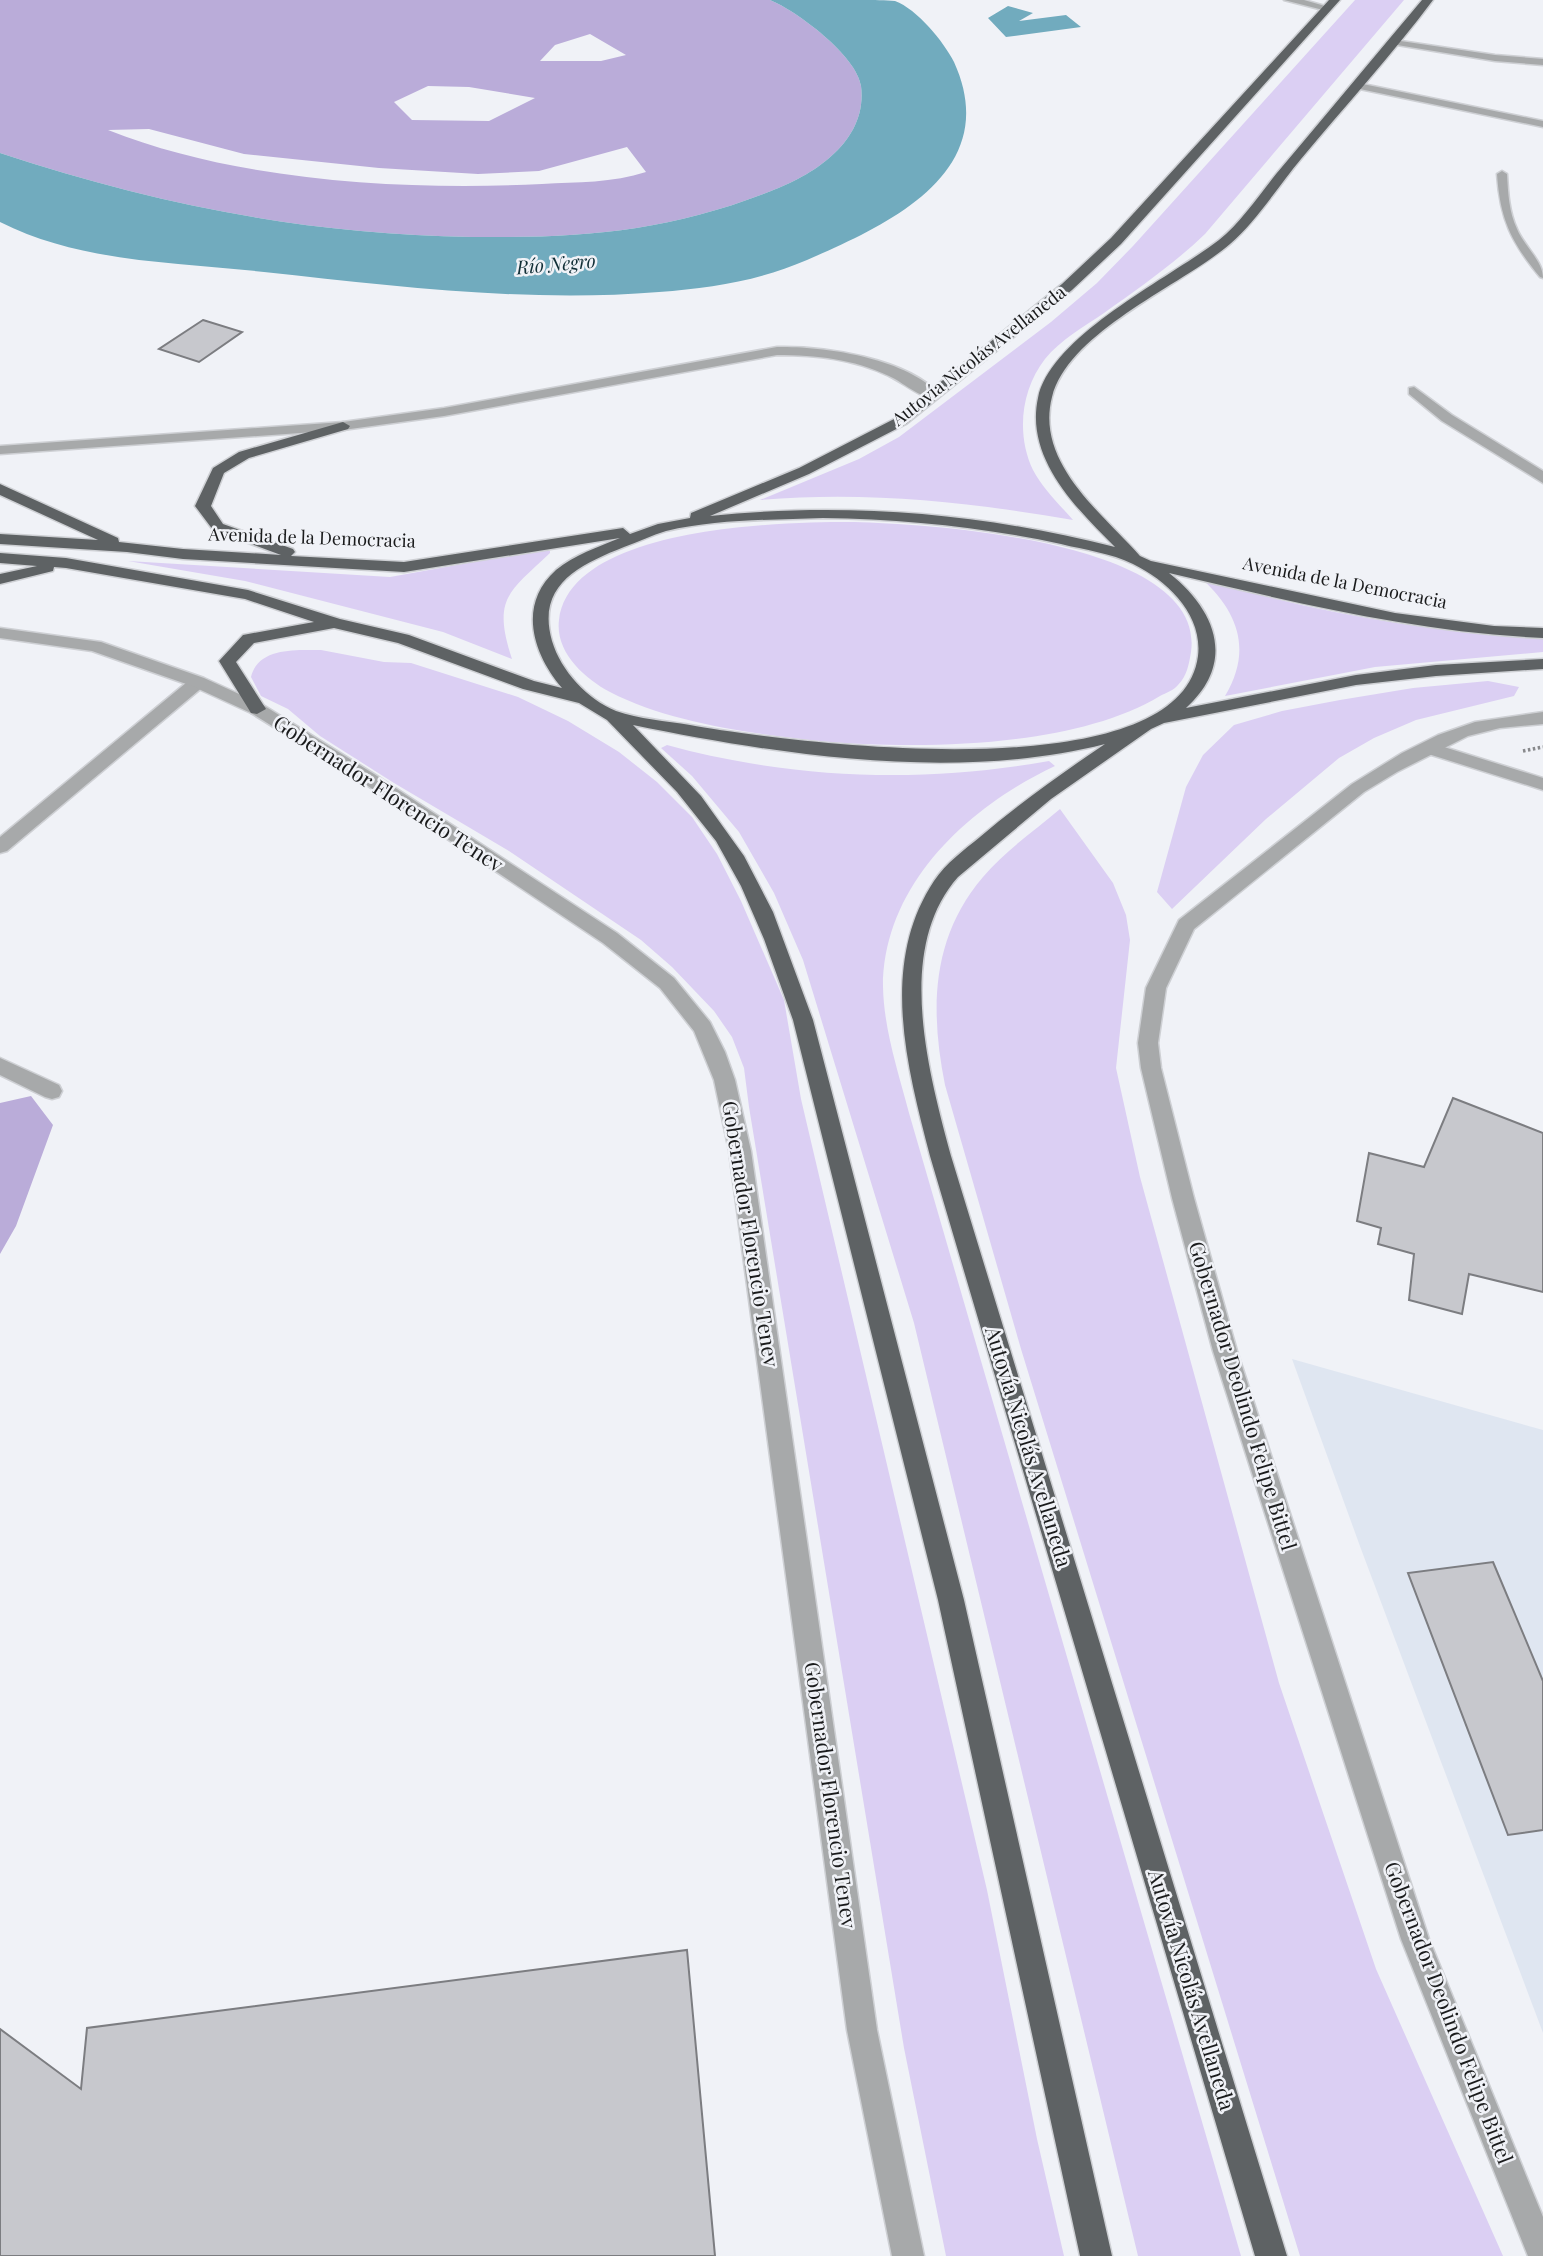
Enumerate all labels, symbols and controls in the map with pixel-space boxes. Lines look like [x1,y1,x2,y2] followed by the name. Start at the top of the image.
[514,247,597,280] water label: Río Negro
[886,280,1070,431] street label: Autovía Nicolás Avellaneda
[207,521,416,553] street label: Avenida de la Democracia
[1240,550,1449,614] street label: Avenida de la Democracia
[269,707,510,878] street label: Gobernador Florencio Tenev
[717,1099,787,1369] street label: Gobernador Florencio Tenev
[1183,1237,1304,1553] street label: Gobernador Deolindo Felipe Bittel
[980,1322,1080,1571] street label: Autovía Nicolás Avellaneda
[799,1660,865,1930] street label: Gobernador Florencio Tenev
[1379,1857,1521,2167] street label: Gobernador Deolindo Felipe Bittel
[1143,1865,1243,2114] street label: Autovía Nicolás Avellaneda

